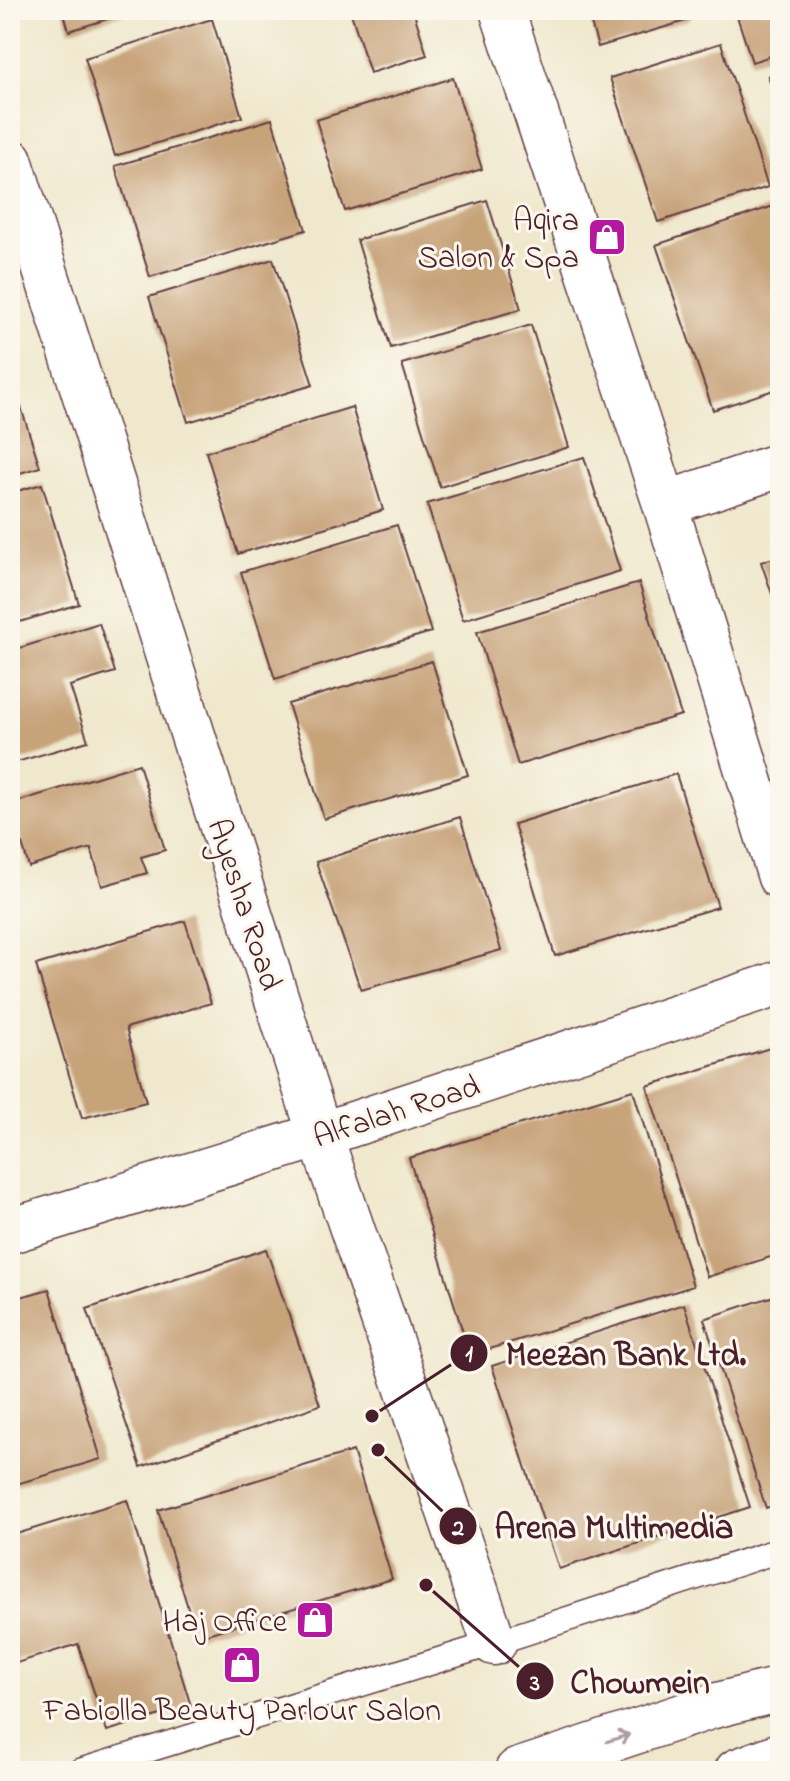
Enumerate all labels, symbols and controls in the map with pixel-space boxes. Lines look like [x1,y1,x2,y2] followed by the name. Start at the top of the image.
[418,199,579,283] place label: Aqira Salon & Spa
[586,216,628,258] shop icon: Aqira Salon & Spa
[193,813,293,997] street label: Ayesha Road
[308,1064,486,1162] street label: Alfalah Road
[449,1324,762,1382] callout: Meezan Bank Ltd.
[506,1332,746,1382] text: Meezan Bank Ltd.
[465,1338,473,1373] text: 1
[438,1497,749,1555] callout: Arena Multimedia
[495,1505,733,1555] text: Arena Multimedia
[451,1512,464,1547] text: 2
[294,1599,336,1641] shop icon: Haj Office
[163,1600,288,1647] place label: Haj Office
[221,1644,263,1686] shop icon: Fabiolla Beauty Parlour Salon
[515,1652,726,1710] callout: Chowmein
[570,1660,710,1710] text: Chowmein
[529,1667,540,1702] text: 3
[42,1689,441,1736] place label: Fabiolla Beauty Parlour Salon
[605,1729,630,1744] one-way arrow

